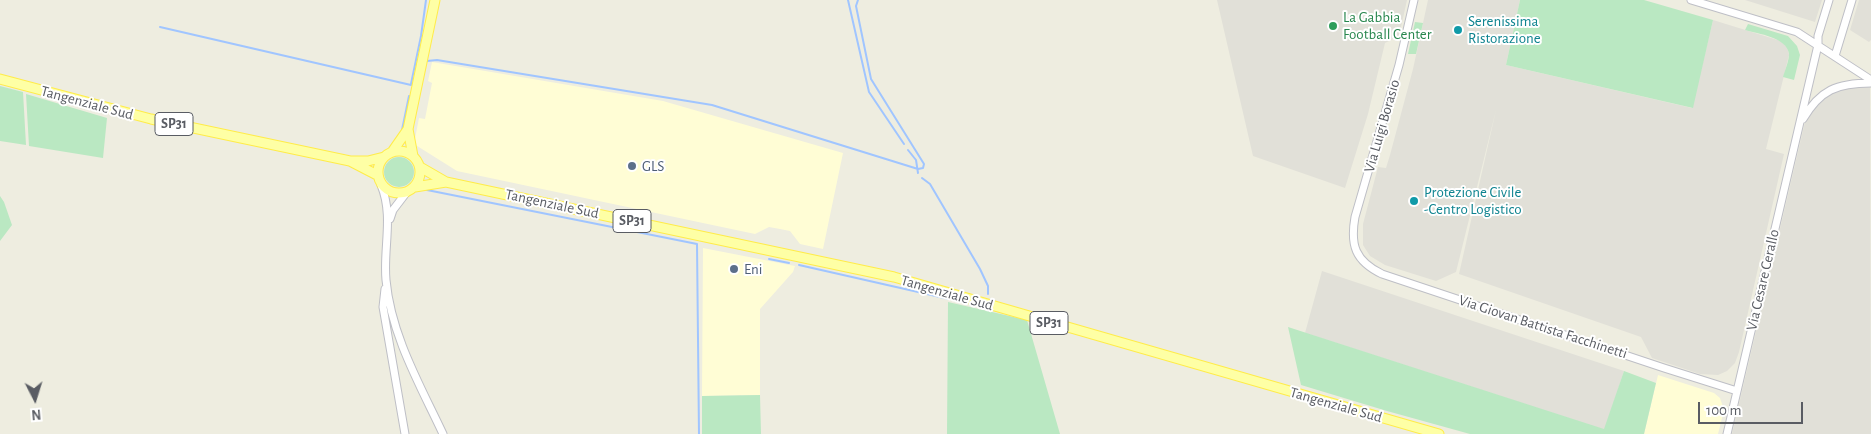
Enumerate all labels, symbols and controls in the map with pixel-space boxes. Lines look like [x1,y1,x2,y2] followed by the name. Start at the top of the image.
[1343,8,1431,43] place label: La Gabbia Football Center
[1468,12,1541,47] place label: Serenissima Ristorazione
[1327,20,1339,32] marker: La Gabbia Football Center
[1452,24,1464,36] marker: Serenissima Ristorazione
[1360,78,1404,174] street label: Via Luigi Borasio
[39,82,135,124] street label: Tangenziale Sud
[155,112,193,136] road number: SP31
[642,157,664,175] place label: GLS
[626,160,638,172] marker: GLS
[1424,183,1522,218] place label: Protezione Civile -Centro Logistico
[504,185,600,223] street label: Tangenziale Sud
[1408,195,1420,207] marker: Protezione Civile -Centro Logistico
[613,210,651,232] road number: SP31
[1743,228,1783,332] street label: Via Cesare Cerallo
[744,260,762,278] place label: Eni
[728,263,740,275] marker: Eni
[899,271,995,315] street label: Tangenziale Sud
[1456,291,1630,363] street label: Via Giovan Battista Facchinetti
[1030,312,1068,334] road number: SP31
[10,374,60,424] north arrow
[1288,383,1384,427] street label: Tangenziale Sud
[1701,392,1806,424] scale bar
[1706,403,1741,418] text: 100 m
[31,407,42,421] text: N

